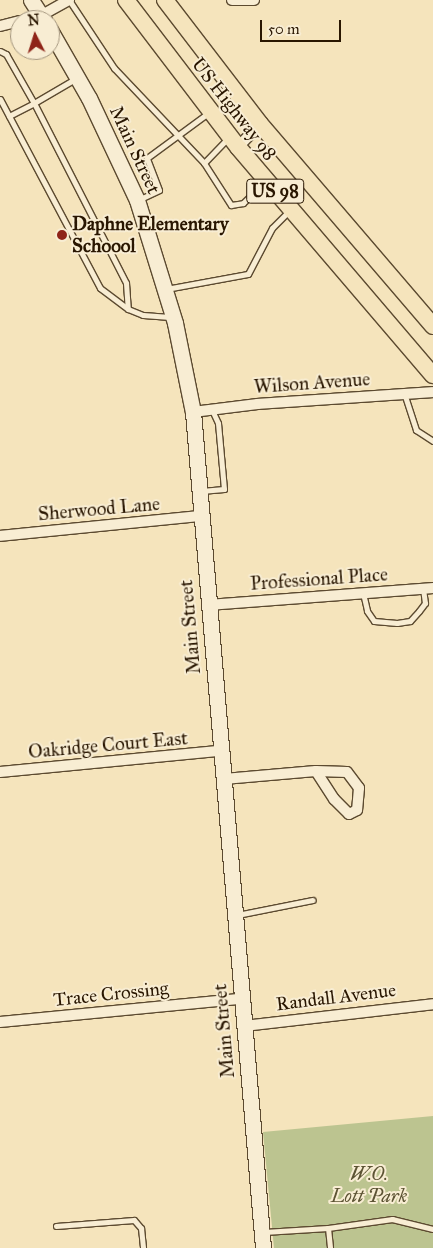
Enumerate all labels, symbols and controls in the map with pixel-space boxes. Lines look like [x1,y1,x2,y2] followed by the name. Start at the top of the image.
[10,10,60,60] north arrow
[263,10,344,42] scale bar
[27,12,40,30] text: N
[268,20,300,38] text: 50 m
[187,53,281,165] street label: US Highway 98
[105,102,165,198] street label: Main Street
[245,176,305,207] road number: US 98
[72,213,229,257] place label: Daphne Elementary Schoool
[56,229,68,241] marker: Daphne Elementary Schoool
[253,368,371,398] street label: Wilson Avenue
[37,492,161,526] street label: Sherwood Lane
[249,563,389,595] street label: Professional Place
[175,579,205,675] street label: Main Street
[27,727,189,763] street label: Oakridge Court East
[52,977,170,1011] street label: Trace Crossing
[275,978,397,1016] street label: Randall Avenue
[209,983,239,1079] street label: Main Street
[331,1163,407,1207] park label: W.O. Lott Park

